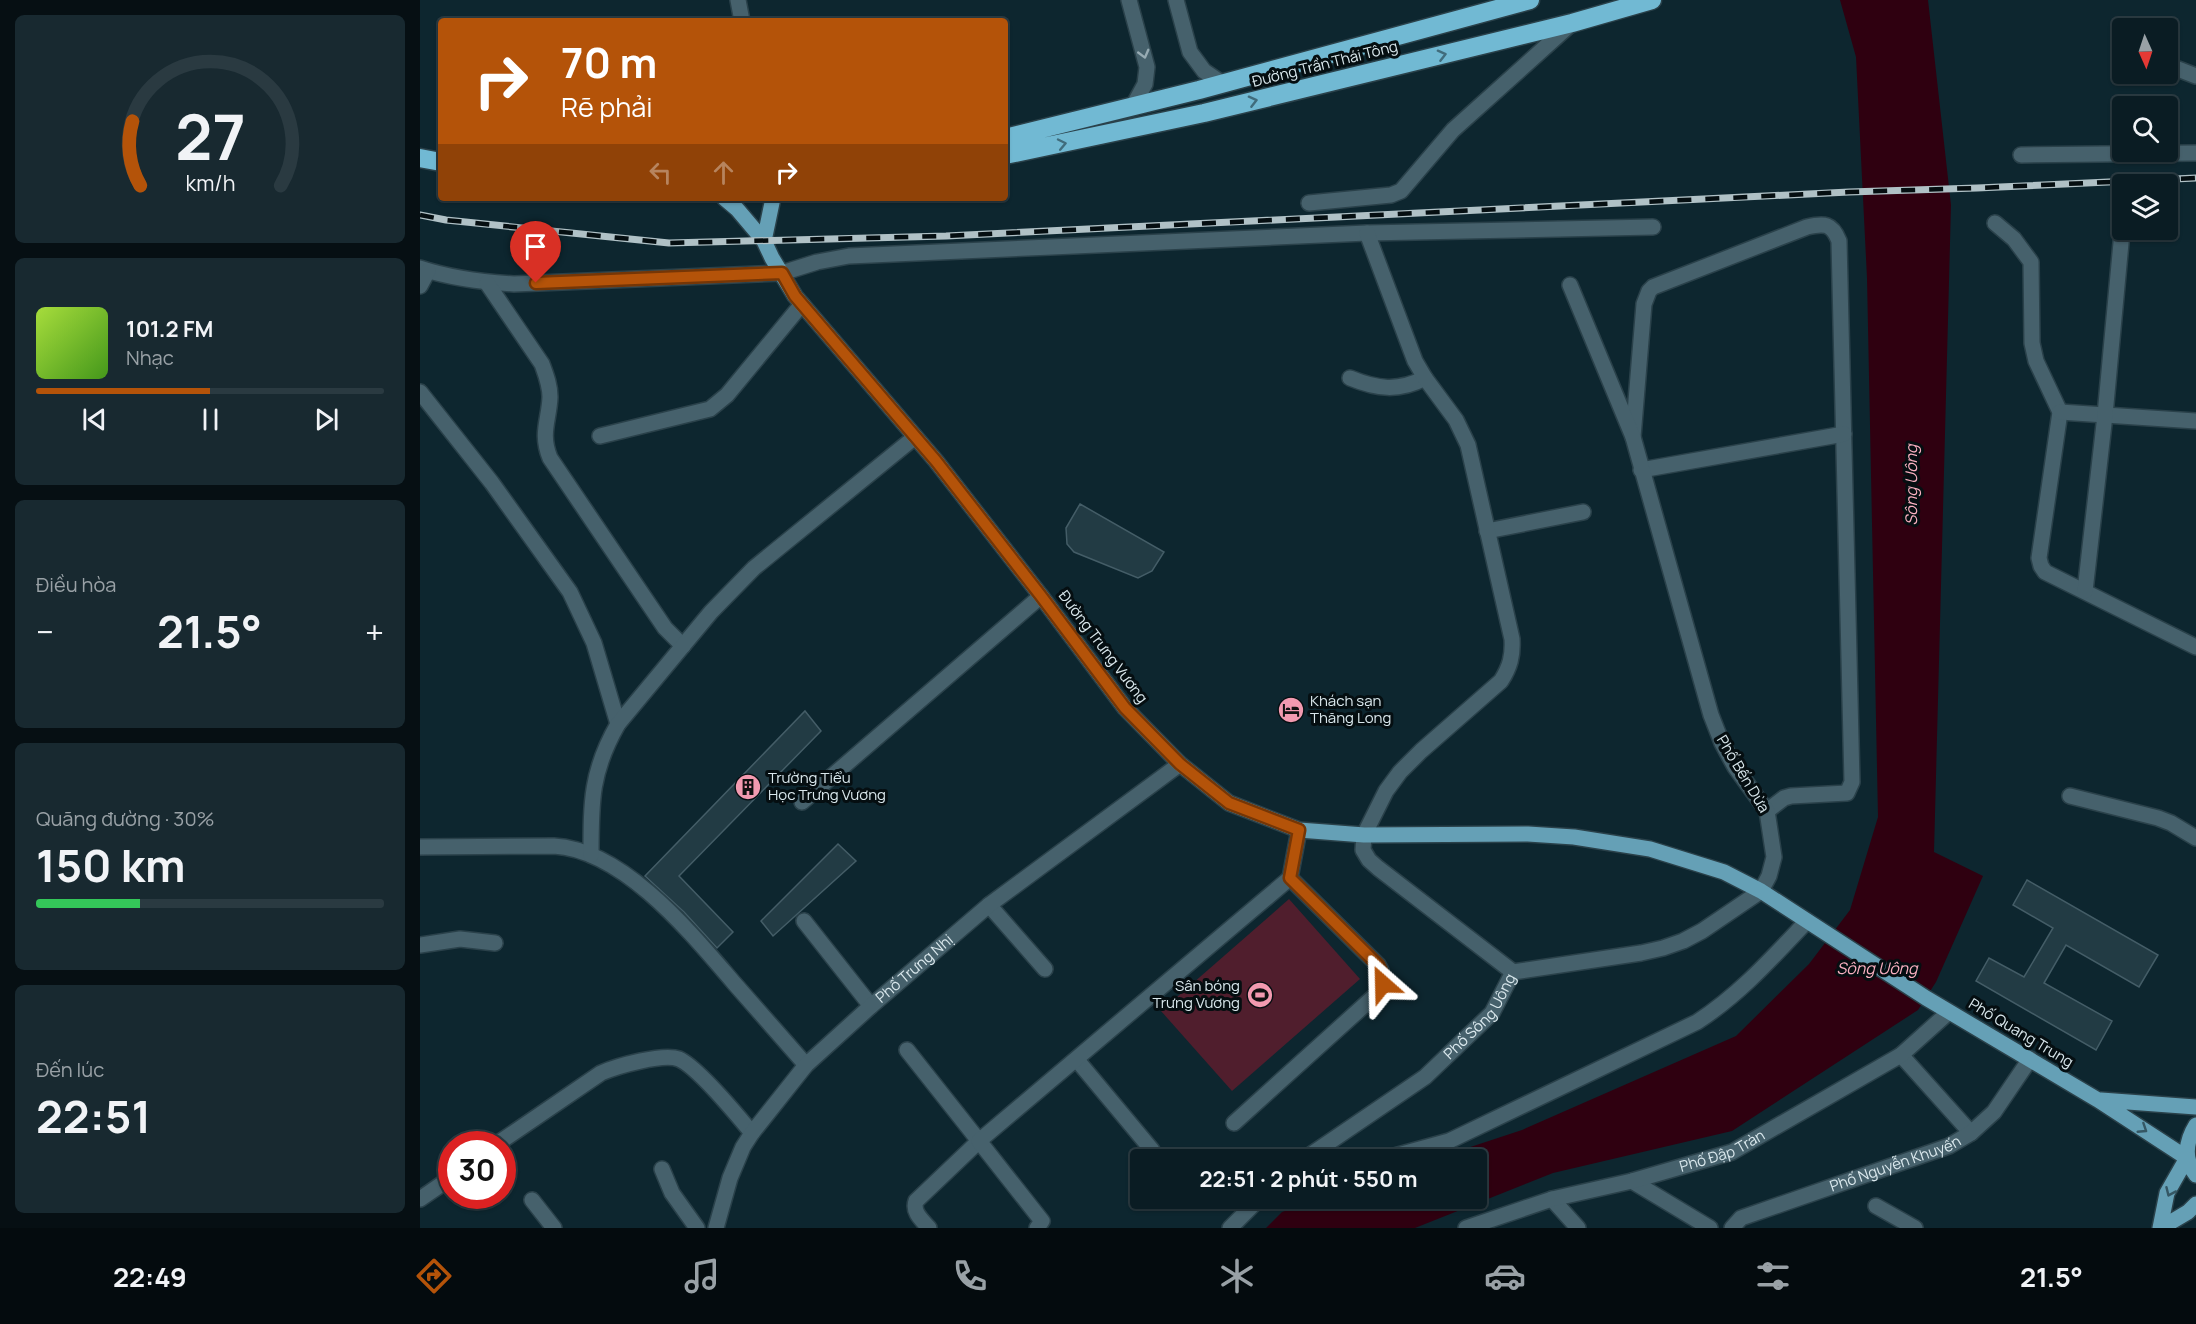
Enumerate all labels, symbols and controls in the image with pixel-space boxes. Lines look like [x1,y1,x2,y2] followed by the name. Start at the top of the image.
[2112,18,2178,84] north arrow
[2112,18,2178,240] map controls
[561,33,657,91] text: 70 m
[1250,35,1400,92] street label: Đường Trần Thái Tông
[462,42,540,120] icon: right
[1136,49,1149,59] one-way arrow
[1437,49,1447,62] one-way arrow
[561,88,653,125] text: Rẽ phải
[175,93,245,179] text: 27
[1247,95,1257,108] one-way arrow
[2112,96,2178,162] button: search
[1057,138,1067,151] one-way arrow
[644,156,677,189] icon: left
[707,156,740,189] icon: ahead
[770,156,803,189] icon: right
[185,168,235,197] text: km/h
[2112,174,2178,240] button: layers
[510,221,561,283] pin
[519,230,552,263] icon: arrive
[126,314,213,344] text: 101.2 FM
[126,344,174,371] text: Nhạc
[78,403,111,436] icon: previous
[194,403,227,436] icon: pause
[310,403,343,436] icon: next
[1900,443,1922,526] water label: Sông Uông
[36,571,116,598] text: Điều hòa
[1054,586,1153,707] street label: Đường Trưng Vương
[157,600,262,662] text: 21.5°
[36,609,54,654] text: −
[365,609,384,654] text: +
[1310,690,1391,728] place label: Khách sạn Thăng Long
[1276,695,1306,725] hotel icon: Khách sạn Thăng Long
[1712,731,1775,816] street label: Phố Bến Dừa
[768,767,886,805] place label: Trường Tiểu Học Trưng Vương
[733,772,763,802] building icon: Trường Tiểu Học Trưng Vương
[36,805,215,832] text: Quãng đường · 30%
[36,834,185,896] text: 150 km
[871,929,957,1008] street label: Phố Trưng Nhị
[1351,952,1415,1016] position arrow
[1836,957,1919,979] water label: Sông Uông
[1439,970,1520,1064] street label: Phố Sông Uông
[1153,975,1240,1013] place label: Sân bóng Trưng Vương
[1245,980,1275,1010] sports icon: Sân bóng Trưng Vương
[1965,993,2078,1072] street label: Phố Quang Trung
[36,1056,104,1083] text: Đến lúc
[36,1085,151,1147] text: 22:51
[2136,1122,2147,1133] one-way arrow
[1677,1124,1769,1177] street label: Phố Đập Tràn
[1827,1130,1965,1197] street label: Phố Nguyễn Khuyến
[438,1131,516,1209] speed limit sign: 30
[1199,1164,1418,1194] text: 22:51 · 2 phút · 550 m
[2165,1185,2177,1196] one-way arrow
[413,1255,455,1297] icon: directions
[681,1255,723,1297] icon: music
[949,1255,991,1297] icon: phone
[1216,1255,1258,1297] icon: climate
[1484,1255,1526,1297] icon: car
[1752,1255,1794,1297] icon: filters
[113,1258,187,1295] text: 22:49
[2020,1258,2083,1295] text: 21.5°

